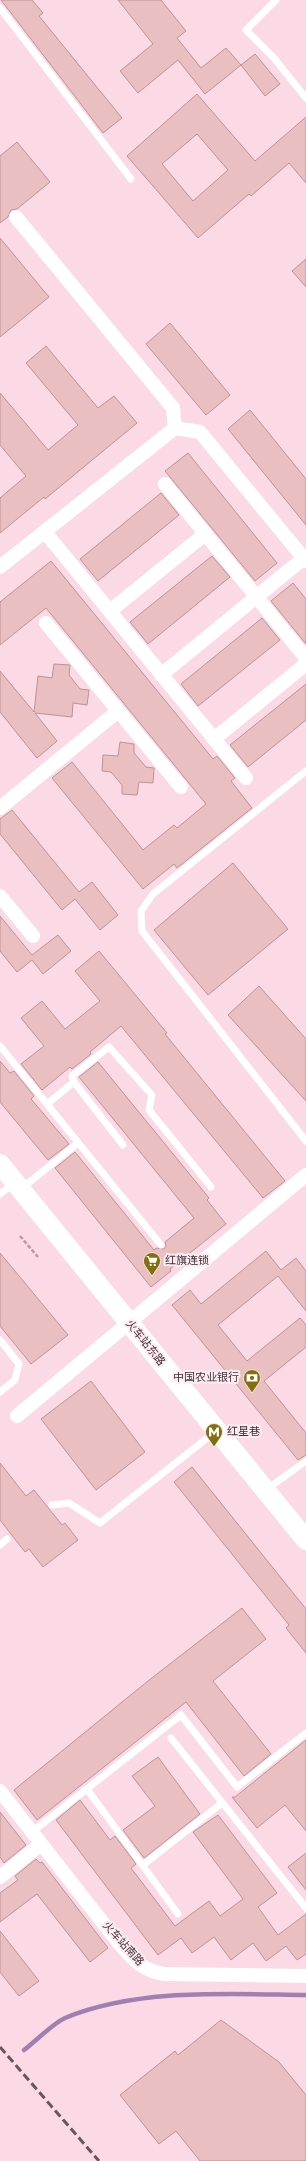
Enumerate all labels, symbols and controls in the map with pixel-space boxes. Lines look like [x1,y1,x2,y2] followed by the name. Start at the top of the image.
[142,1251,162,1276] supermarket icon: 红旗连锁
[165,1254,209,1268] place label: 红旗连锁
[122,1317,168,1369] street label: 火车站东路
[242,1368,262,1393] bank icon: 中国农业银行
[173,1371,239,1385] place label: 中国农业银行
[204,1422,224,1447] metro station icon: 红星巷
[227,1425,260,1439] place label: 红星巷
[99,1919,147,1969] street label: 火车站南路

